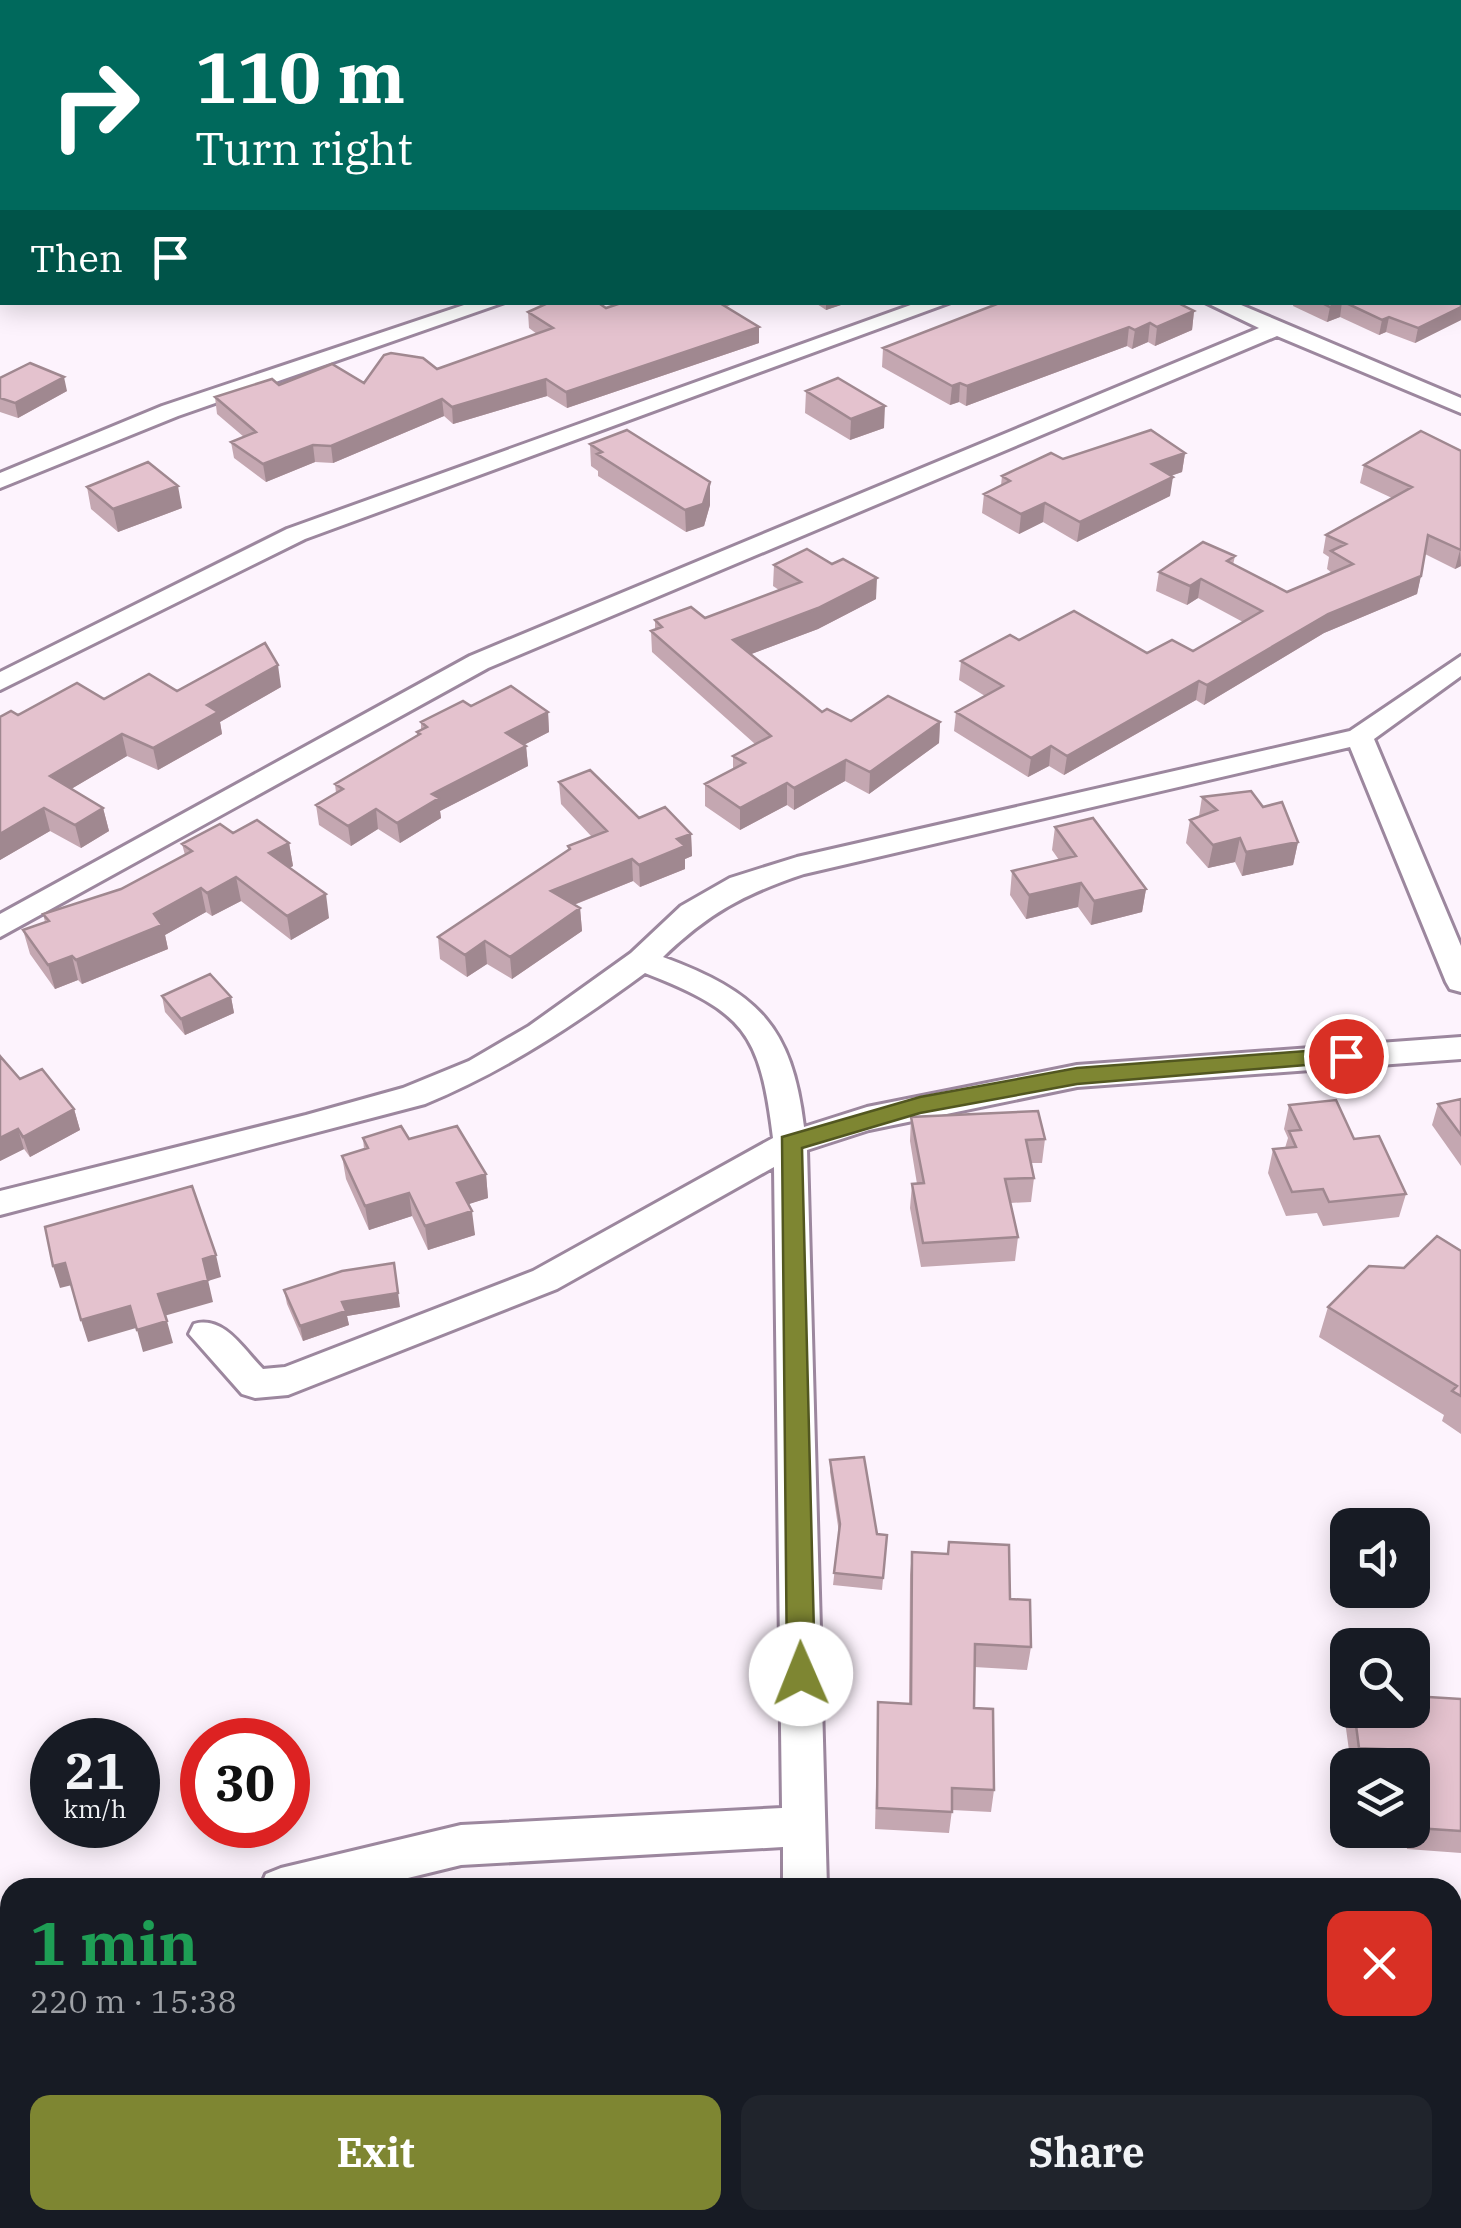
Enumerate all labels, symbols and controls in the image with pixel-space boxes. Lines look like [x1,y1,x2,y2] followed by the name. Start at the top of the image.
[195,31,405,122] text: 110 m
[30,40,160,170] icon: right
[195,119,413,177] text: Turn right
[143,230,198,285] icon: arrive
[30,233,123,282] text: Then
[1304,1014,1389,1099] pin
[1319,1029,1374,1084] icon: arrive
[1330,1508,1430,1848] map controls
[1330,1508,1430,1608] button: sound
[749,1622,853,1726] position arrow
[1330,1628,1430,1728] button: search
[180,1718,310,1848] speed limit sign: 30
[65,1738,125,1803] text: 21
[1330,1748,1430,1848] button: layers
[63,1792,127,1825] text: km/h
[30,1903,198,1982] text: 1 min
[1327,1911,1432,2016] button: close
[30,1980,237,2022] text: 220 m · 15:38
[30,2095,721,2210] button: Exit
[741,2095,1432,2210] button: Share

